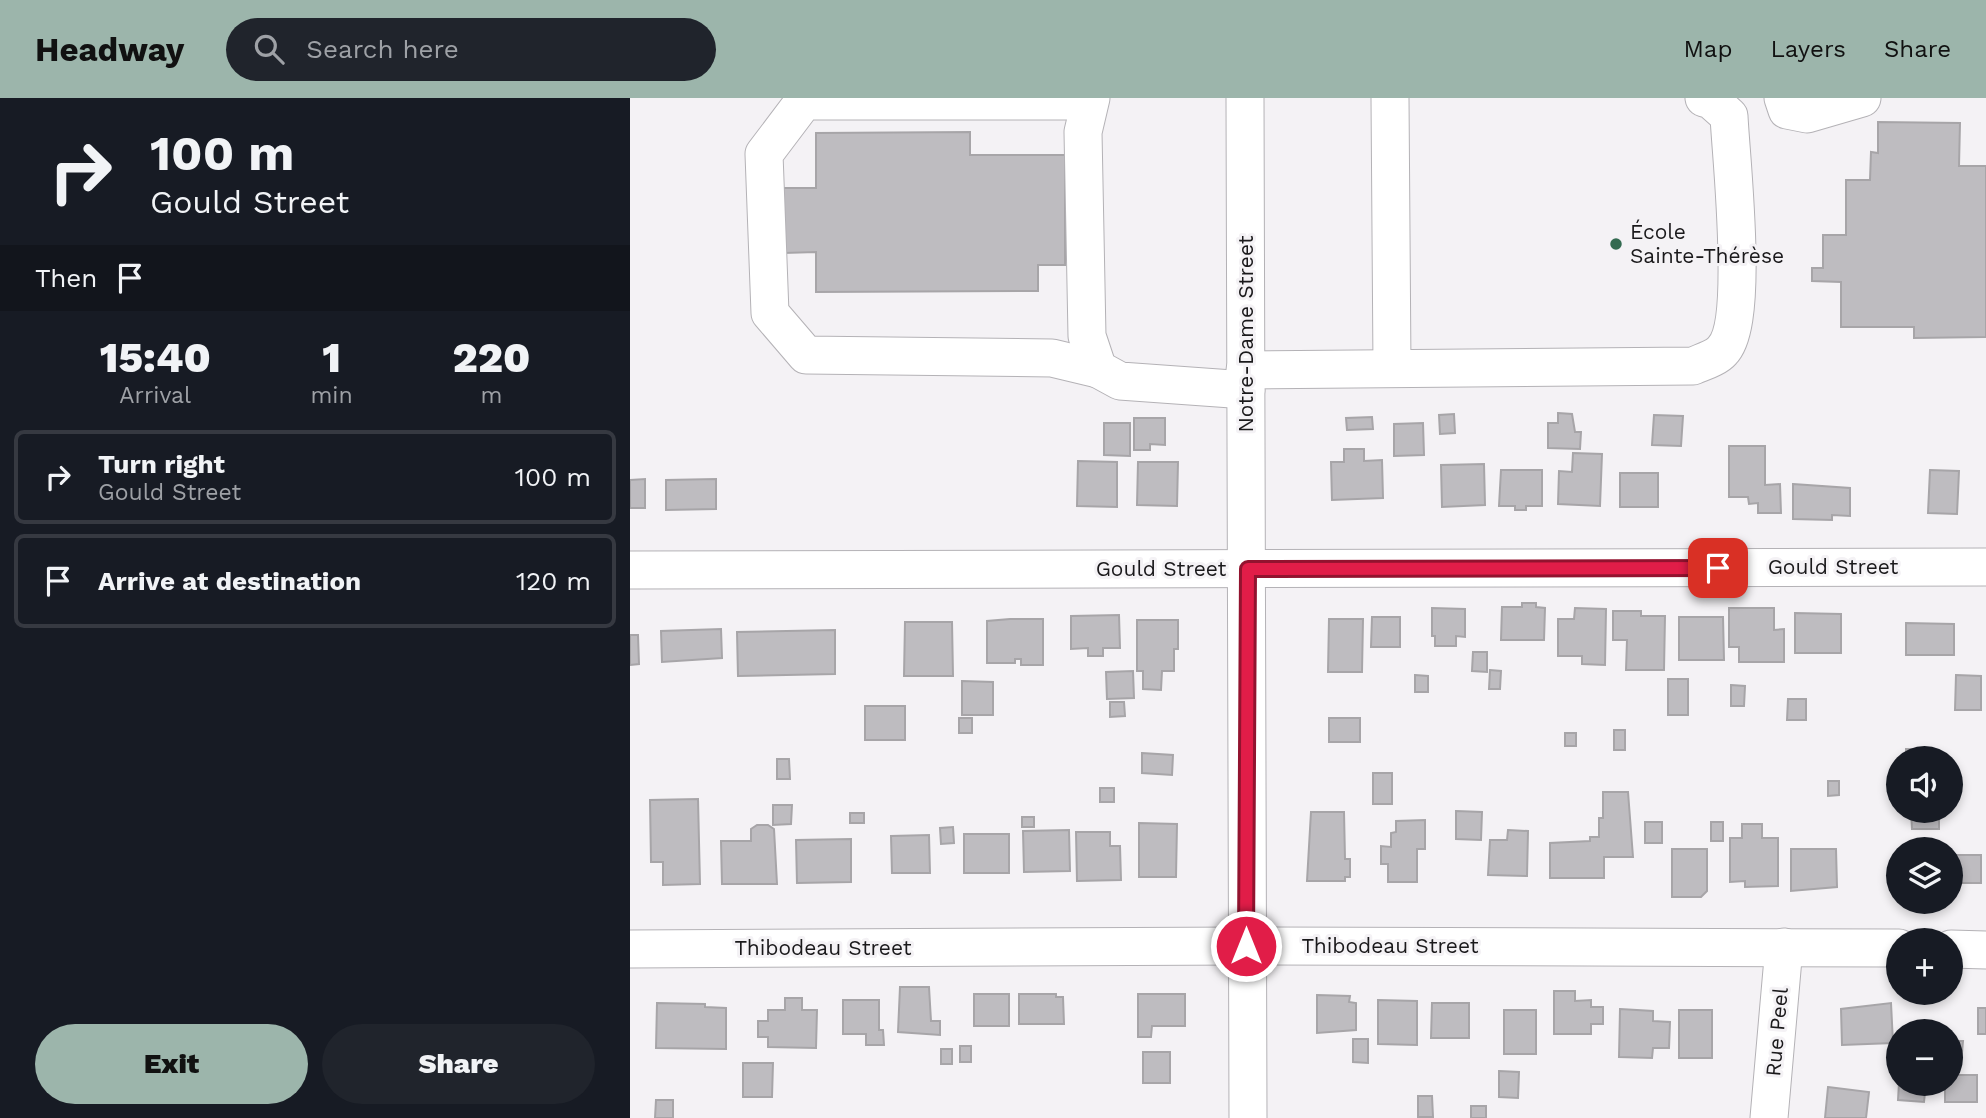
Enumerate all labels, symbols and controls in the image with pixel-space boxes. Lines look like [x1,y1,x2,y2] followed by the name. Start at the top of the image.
[226,18,716,81] search box
[35,30,184,69] text: Headway
[250,30,288,68] icon: search
[306,34,459,64] text: Search here
[1684,35,1732,63] text: Map
[1770,35,1846,63] text: Layers
[1884,35,1951,63] text: Share
[150,124,294,182] text: 100 m
[35,126,126,217] icon: right
[150,183,349,221] text: Gould Street
[1630,219,1784,268] place label: École Sainte-Thérèse
[1233,235,1258,433] street label: Notre-Dame Street
[1608,236,1624,252] marker: École Sainte-Thérèse
[111,259,149,297] icon: arrive
[35,263,97,293] text: Then
[100,333,211,382] text: 15:40
[322,333,341,382] text: 1
[452,333,530,382] text: 220
[119,382,191,409] text: Arrival
[310,382,353,409] text: min
[480,382,502,409] text: m
[98,449,225,479] text: Turn right
[39,458,77,496] icon: right
[515,462,591,492] text: 100 m
[98,479,241,506] text: Gould Street
[1688,538,1748,598] pin
[1699,549,1737,587] icon: arrive
[1768,554,1899,579] street label: Gould Street
[1096,556,1227,581] street label: Gould Street
[39,562,77,600] icon: arrive
[98,566,361,596] text: Arrive at destination
[516,566,591,596] text: 120 m
[1886,746,1963,1096] map controls
[1886,746,1963,823] button: sound
[1886,837,1963,914] button: layers
[1209,909,1283,983] position arrow
[1886,928,1963,1005] button: +
[1301,933,1479,958] street label: Thibodeau Street
[734,935,912,960] street label: Thibodeau Street
[1760,986,1793,1078] street label: Rue Peel
[1886,1019,1963,1096] button: −
[35,1024,308,1104] button: Exit
[322,1024,595,1104] button: Share

